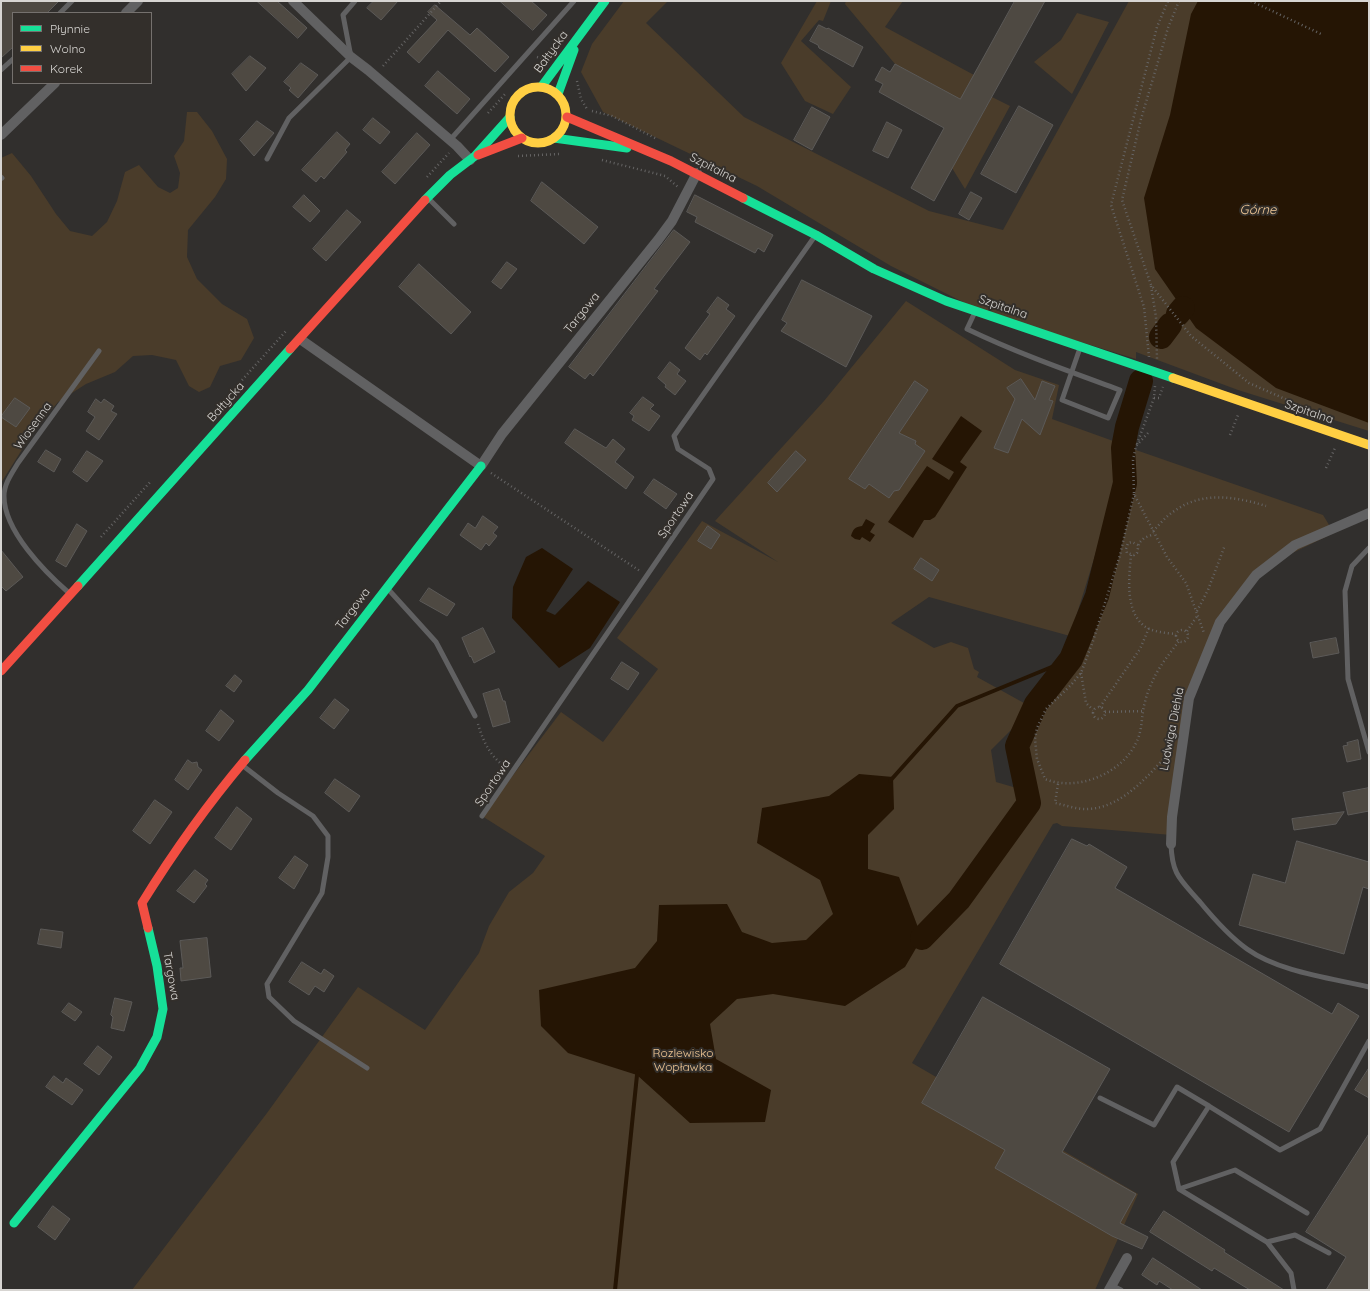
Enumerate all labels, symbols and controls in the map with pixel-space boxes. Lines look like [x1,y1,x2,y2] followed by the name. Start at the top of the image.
[12,12,152,84] legend
[50,21,90,36] text: Płynnie
[531,28,571,76] street label: Bałtycka
[50,41,86,56] text: Wolno
[50,61,83,76] text: Korek
[687,150,739,186] street label: Szpitalna
[1240,202,1276,218] water label: Górne
[561,290,603,336] street label: Targowa
[977,292,1029,322] street label: Szpitalna
[204,379,248,425] street label: Bałtycka
[1283,397,1335,427] street label: Szpitalna
[11,400,55,452] street label: Wiosenna
[655,489,697,541] street label: Sportowa
[333,585,373,633] street label: Targowa
[1157,686,1187,772] street label: Ludwiga Diehla
[472,757,514,809] street label: Sportowa
[160,951,182,1001] street label: Targowa
[653,1046,713,1074] park label: Rozlewisko Wopławka

